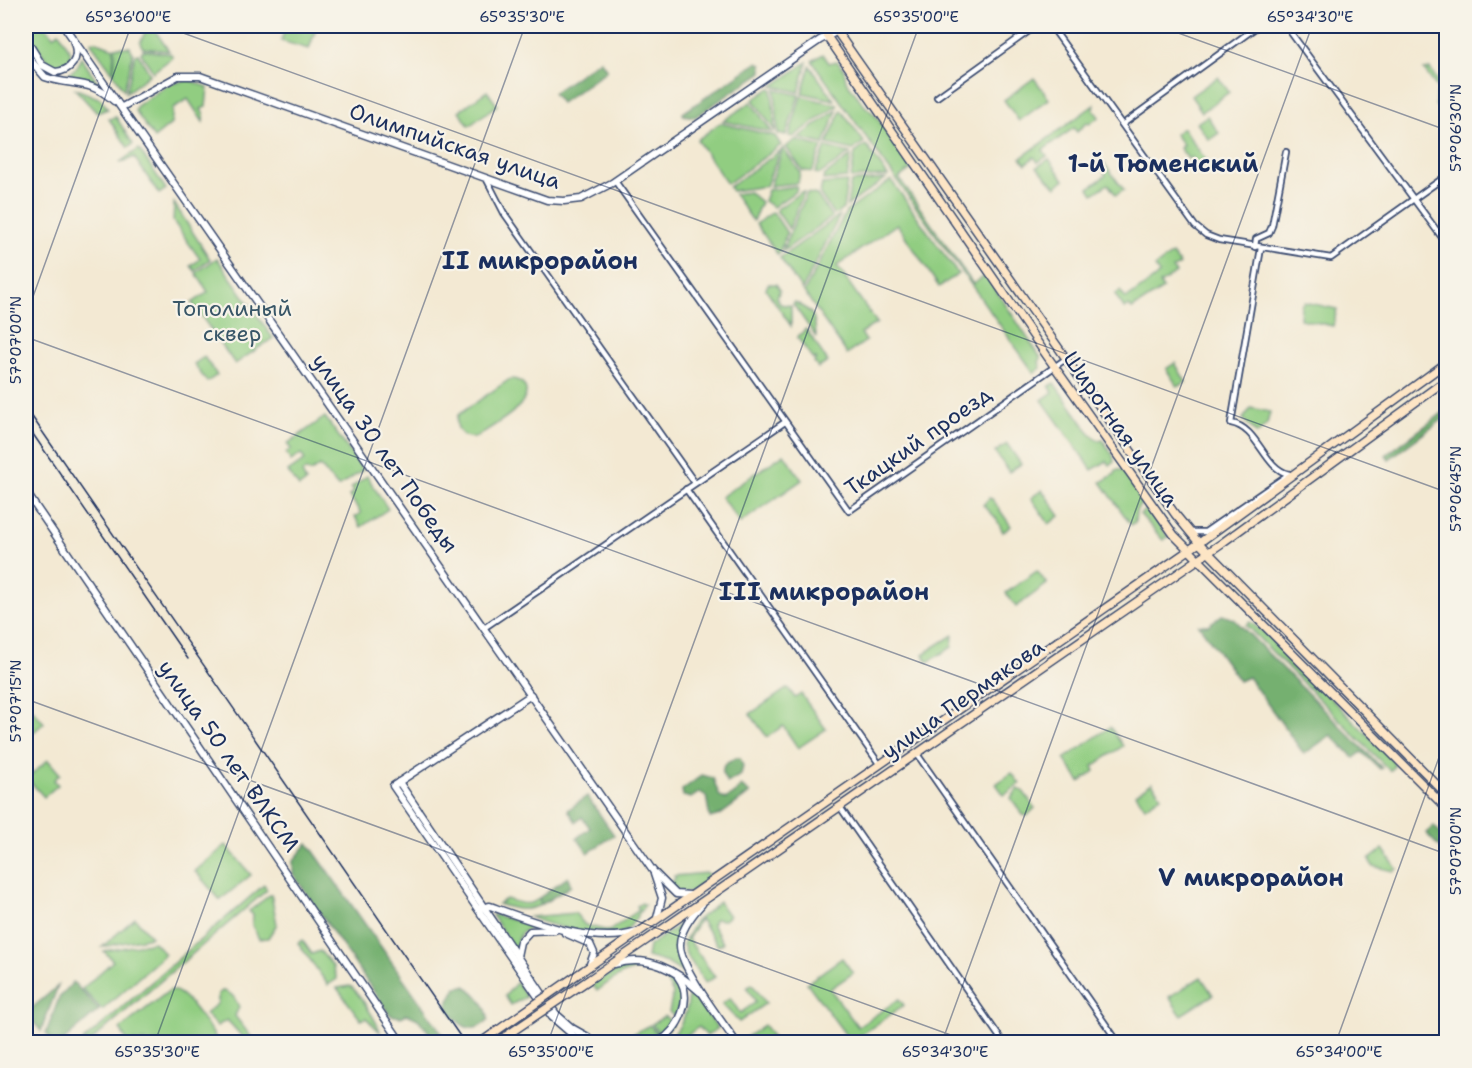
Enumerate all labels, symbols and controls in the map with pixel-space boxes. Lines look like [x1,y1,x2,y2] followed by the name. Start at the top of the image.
[85,7,171,27] text: 65°36'00"E
[479,7,565,27] text: 65°35'30"E
[873,7,959,27] text: 65°35'00"E
[1267,7,1353,27] text: 65°34'30"E
[1446,84,1466,172] text: 57°06'30"N
[345,96,565,196] street label: Олимпийская улица
[1068,148,1259,180] district label: 1-й Тюменский
[442,245,638,277] district label: II микрорайон
[172,294,292,348] park label: Тополиный сквер
[6,296,26,384] text: 57°07'00"N
[1056,345,1186,513] street label: Широтная улица
[305,348,465,558] street label: улица 30 лет Победы
[839,379,997,503] street label: Ткацкий проезд
[1446,446,1466,532] text: 57°06'45"N
[719,576,929,608] district label: III микрорайон
[876,632,1050,766] street label: улица Пермякова
[152,654,306,858] street label: улица 50 лет ВЛКСМ
[6,659,26,743] text: 57°07'15"N
[1446,807,1466,895] text: 57°07'00"N
[1158,862,1344,894] district label: V микрорайон
[114,1042,200,1062] text: 65°35'30"E
[508,1042,594,1062] text: 65°35'00"E
[902,1042,988,1062] text: 65°34'30"E
[1296,1042,1382,1062] text: 65°34'00"E

